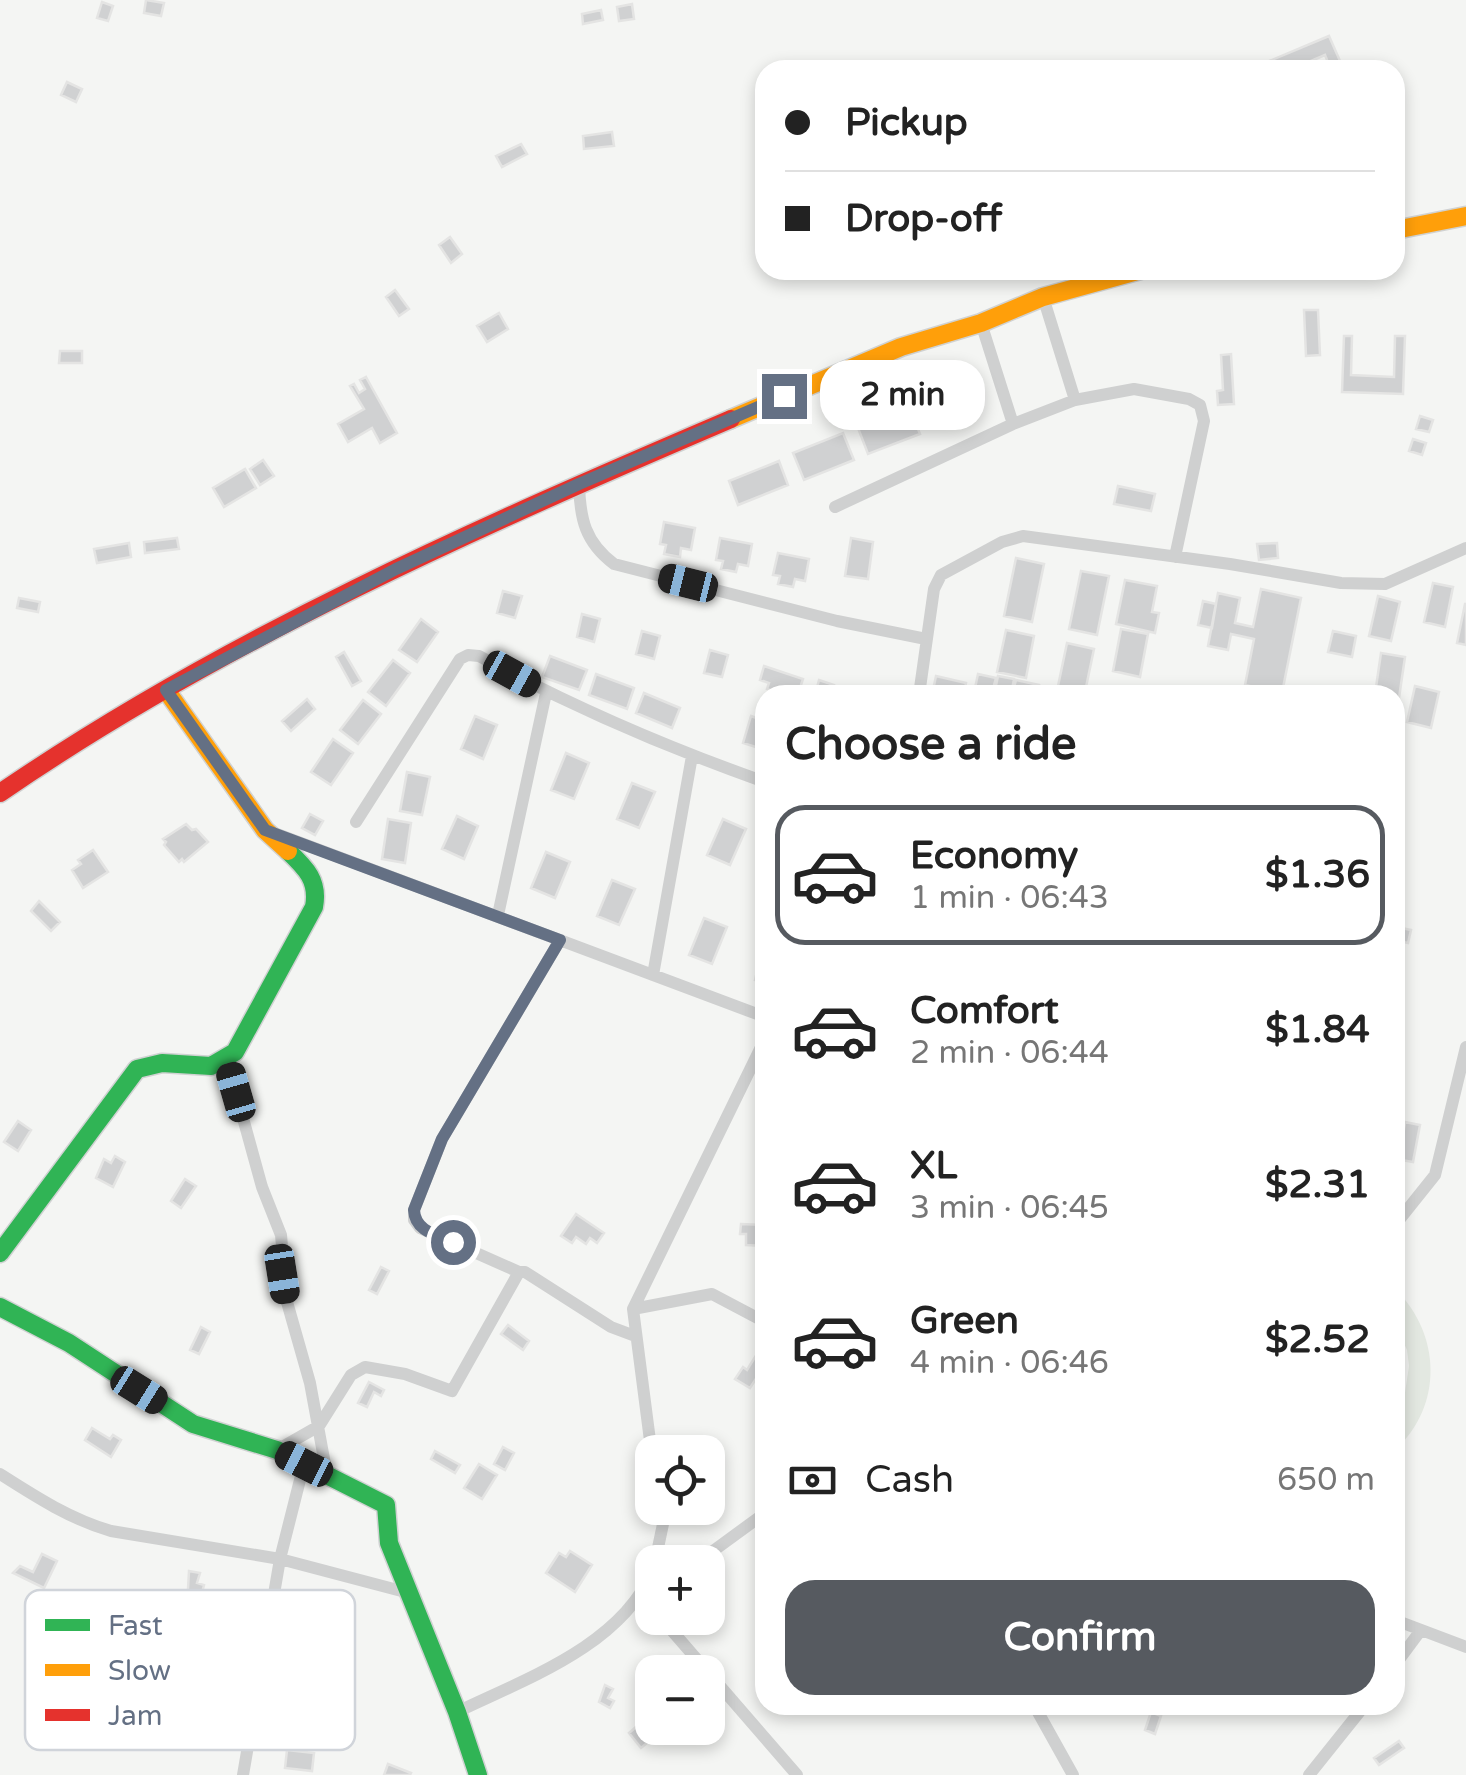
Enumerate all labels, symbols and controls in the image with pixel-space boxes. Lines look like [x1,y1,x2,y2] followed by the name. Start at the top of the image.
[845,100,968,146] text: Pickup
[845,196,1002,242] text: Drop-off
[819,361,984,431] callout: 2 min
[762,374,807,419] route end
[860,376,945,414] text: 2 min
[655,561,721,605] car
[478,646,546,702] car
[785,718,1076,772] text: Choose a ride
[790,830,880,920] icon: car
[910,833,1078,879] text: Economy
[1265,852,1370,898] text: $1.36
[910,879,1109,917] text: 1 min · 06:43
[790,985,880,1075] icon: car
[910,988,1059,1034] text: Comfort
[1265,1007,1370,1053] text: $1.84
[910,1034,1109,1072] text: 2 min · 06:44
[213,1059,259,1125] car
[790,1140,880,1230] icon: car
[910,1143,957,1189] text: XL
[1265,1162,1370,1208] text: $2.31
[910,1189,1109,1227] text: 3 min · 06:45
[431,1220,476,1265] route start
[262,1242,302,1306] car
[790,1295,880,1385] icon: car
[910,1298,1019,1344] text: Green
[1265,1317,1370,1363] text: $2.52
[910,1344,1109,1382] text: 4 min · 06:46
[106,1361,172,1419] car
[635,1435,725,1745] map controls
[635,1435,725,1525] button: locate
[270,1437,338,1491] car
[785,1453,840,1508] icon: cash
[865,1457,954,1503] text: Cash
[1277,1461,1375,1499] text: 650 m
[635,1545,725,1635] button: +
[785,1580,1375,1695] button: Confirm
[25,1590,355,1750] legend
[108,1609,163,1643] text: Fast
[108,1654,171,1688] text: Slow
[635,1655,725,1745] button: −
[108,1699,163,1733] text: Jam

